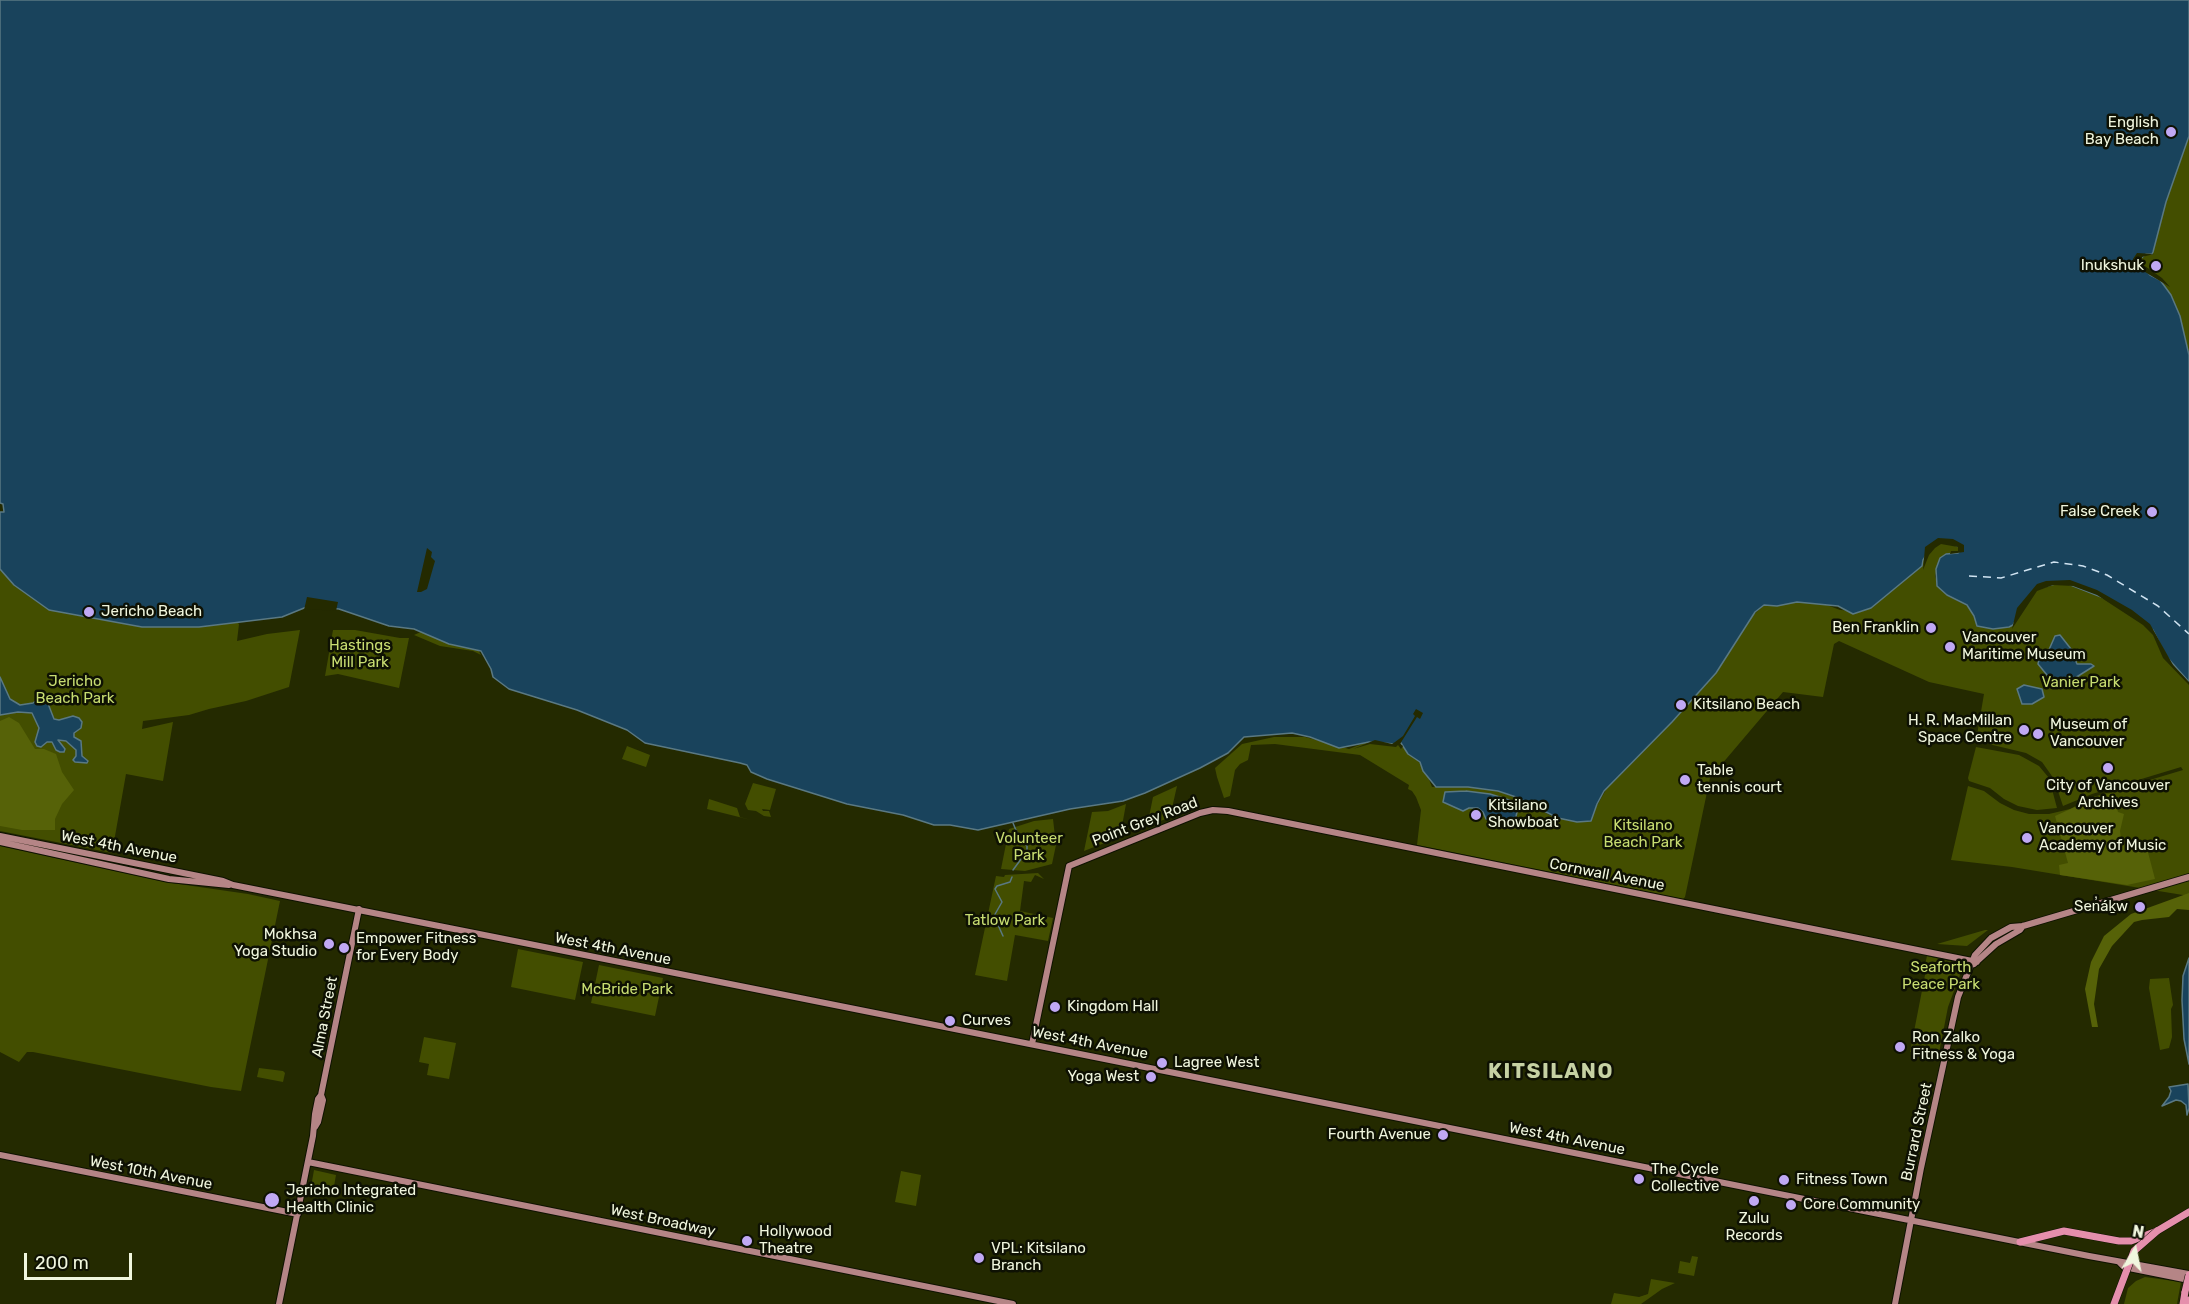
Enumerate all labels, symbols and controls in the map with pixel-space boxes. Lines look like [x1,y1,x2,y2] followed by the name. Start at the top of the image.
[2085,114,2159,149] place label: English Bay Beach
[2164,125,2178,139] marker: English Bay Beach
[2081,257,2144,275] place label: Inukshuk
[2149,259,2163,273] marker: Inukshuk
[2060,503,2140,521] place label: False Creek
[2145,505,2159,519] marker: False Creek
[101,603,202,621] place label: Jericho Beach
[82,605,96,619] marker: Jericho Beach
[1832,619,1919,637] place label: Ben Franklin
[1924,621,1938,635] marker: Ben Franklin
[1962,629,2086,664] place label: Vancouver Maritime Museum
[329,637,391,672] park label: Hastings Mill Park
[1943,640,1957,654] marker: Vancouver Maritime Museum
[36,673,114,708] park label: Jericho Beach Park
[2042,674,2120,692] park label: Vanier Park
[1693,696,1800,714] place label: Kitsilano Beach
[1674,698,1688,712] marker: Kitsilano Beach
[1908,712,2012,747] place label: H. R. MacMillan Space Centre
[2050,716,2127,751] place label: Museum of Vancouver
[2017,723,2031,737] marker: H. R. MacMillan Space Centre
[2031,727,2045,741] marker: Museum of Vancouver
[2101,761,2115,775] marker: City of Vancouver Archives
[1697,762,1782,797] place label: Table tennis court
[1678,773,1692,787] marker: Table tennis court
[2046,777,2170,812] place label: City of Vancouver Archives
[1090,794,1200,850] street label: Point Grey Road
[1488,797,1559,832] place label: Kitsilano Showboat
[1469,808,1483,822] marker: Kitsilano Showboat
[1604,817,1682,852] park label: Kitsilano Beach Park
[2039,820,2166,855] place label: Vancouver Academy of Music
[59,827,179,867] street label: West 4th Avenue
[995,830,1063,865] park label: Volunteer Park
[2020,831,2034,845] marker: Vancouver Academy of Music
[1548,855,1666,895] street label: Cornwall Avenue
[2074,898,2128,916] place label: Sen̓áḵw
[2133,900,2147,914] marker: Sen̓áḵw
[965,912,1045,930] park label: Tatlow Park
[234,926,317,961] place label: Mokhsa Yoga Studio
[553,929,673,969] street label: West 4th Avenue
[356,930,476,965] place label: Empower Fitness for Every Body
[322,937,336,951] marker: Mokhsa Yoga Studio
[337,941,351,955] marker: Empower Fitness for Every Body
[1902,959,1980,994] park label: Seaforth Peace Park
[308,975,342,1059] street label: Alma Street
[581,981,673,999] park label: McBride Park
[1067,998,1159,1016] place label: Kingdom Hall
[1048,1000,1062,1014] marker: Kingdom Hall
[962,1012,1011,1030] place label: Curves
[943,1014,957,1028] marker: Curves
[1030,1023,1150,1063] street label: West 4th Avenue
[1912,1029,2015,1064] place label: Ron Zalko Fitness & Yoga
[1893,1040,1907,1054] marker: Ron Zalko Fitness & Yoga
[1174,1054,1259,1072] place label: Lagree West
[1155,1056,1169,1070] marker: Lagree West
[1488,1059,1614,1085] district label: KITSILANO
[1067,1068,1139,1086] place label: Yoga West
[1144,1070,1158,1084] marker: Yoga West
[1898,1081,1936,1183] street label: Burrard Street
[1507,1119,1627,1159] street label: West 4th Avenue
[1328,1126,1431,1144] place label: Fourth Avenue
[1436,1128,1450,1142] marker: Fourth Avenue
[88,1152,214,1194] street label: West 10th Avenue
[1651,1161,1719,1196] place label: The Cycle Collective
[1796,1171,1887,1189] place label: Fitness Town
[1632,1172,1646,1186] marker: The Cycle Collective
[1777,1173,1791,1187] marker: Fitness Town
[286,1182,416,1217] place label: Jericho Integrated Health Clinic
[263,1191,281,1209] marker: Jericho Integrated Health Clinic
[1747,1194,1761,1208] marker: Zulu Records
[1803,1196,1920,1214] place label: Core Community
[1784,1198,1798,1212] marker: Core Community
[609,1201,717,1241] street label: West Broadway
[1725,1210,1783,1245] place label: Zulu Records
[2105,1220,2165,1280] north arrow
[2131,1221,2146,1242] text: N
[759,1223,832,1258] place label: Hollywood Theatre
[740,1234,754,1248] marker: Hollywood Theatre
[991,1240,1086,1275] place label: VPL: Kitsilano Branch
[27,1241,135,1279] scale bar
[972,1251,986,1265] marker: VPL: Kitsilano Branch
[35,1252,89,1274] text: 200 m

